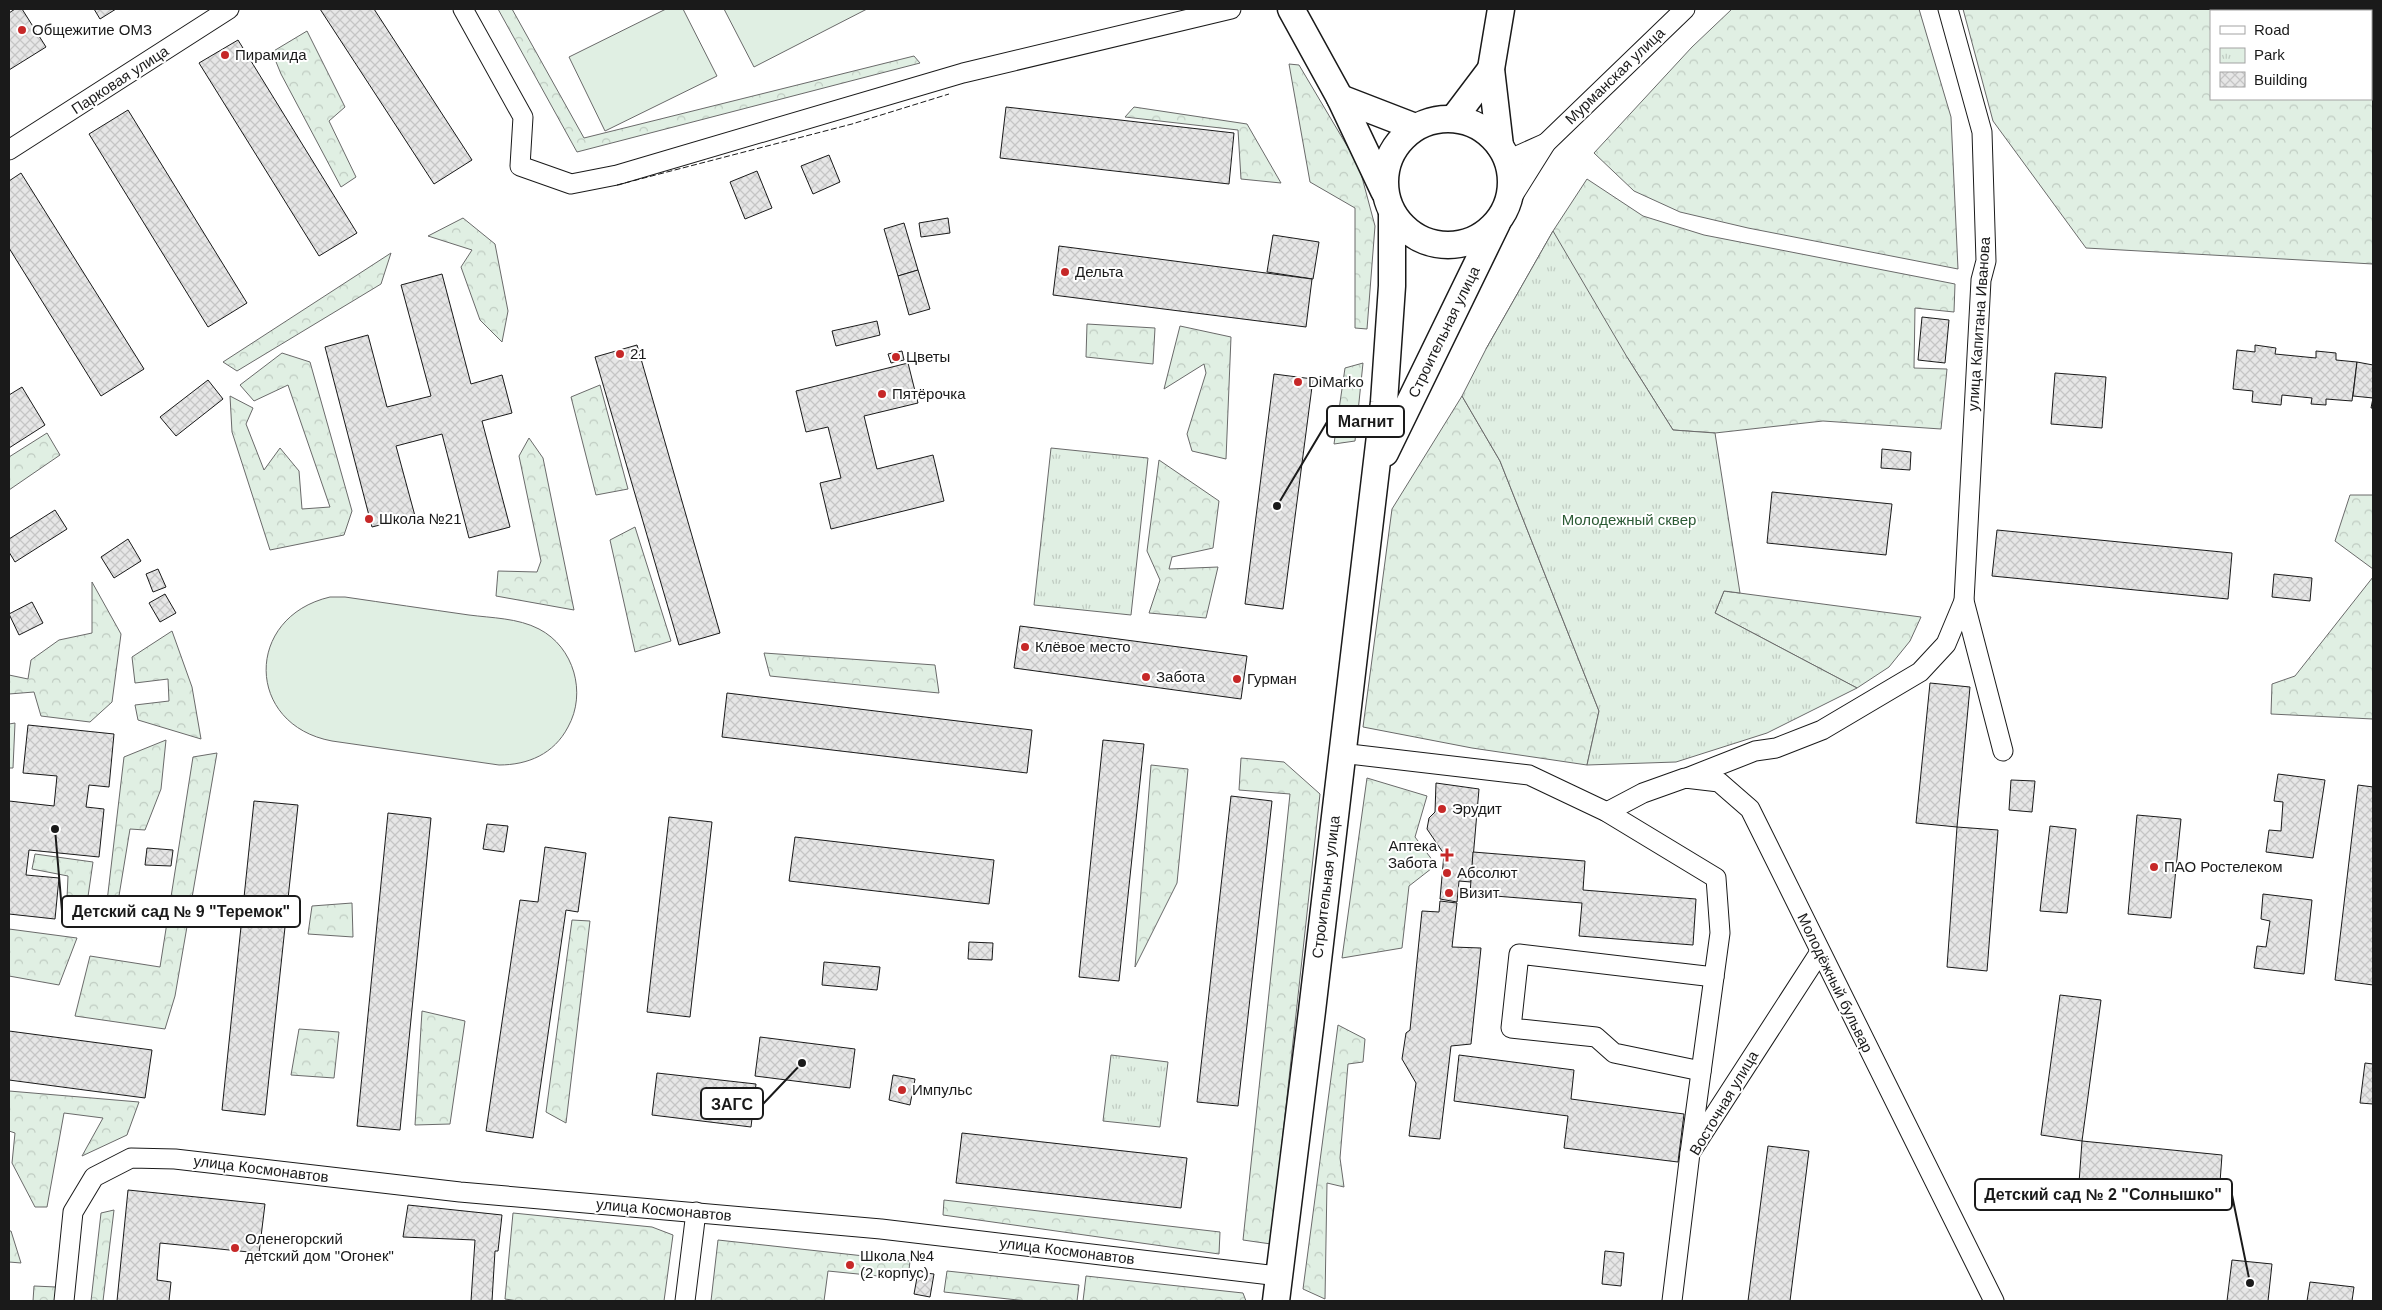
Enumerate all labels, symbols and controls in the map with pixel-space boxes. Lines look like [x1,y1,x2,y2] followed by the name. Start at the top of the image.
[2210,10,2372,100] legend
[32,21,152,38] place label: Общежитие ОМЗ
[2254,21,2290,38] text: Road
[1561,23,1668,127] street label: Мурманская улица
[16,24,28,36] marker: Общежитие ОМЗ
[68,42,172,117] street label: Парковая улица
[235,46,307,63] place label: Пирамида
[2254,46,2285,63] text: Park
[219,49,231,61] marker: Пирамида
[2254,71,2307,88] text: Building
[1964,236,1993,412] street label: улица Капитана Иванова
[1075,263,1124,280] place label: Дельта
[1404,263,1483,400] street label: Строительная улица
[1059,266,1071,278] marker: Дельта
[630,345,647,362] place label: 21
[614,348,626,360] marker: 21
[906,348,950,365] place label: Цветы
[890,351,902,363] marker: Цветы
[1308,373,1364,390] place label: DiMarko
[1292,376,1304,388] marker: DiMarko
[892,385,966,402] place label: Пятёрочка
[876,388,888,400] marker: Пятёрочка
[1327,406,1404,437] callout: Магнит
[1338,413,1394,430] text: Магнит
[379,510,462,527] place label: Школа №21
[1562,511,1696,528] park label: Молодежный сквер
[363,513,375,525] marker: Школа №21
[1035,638,1131,655] place label: Клёвое место
[1019,641,1031,653] marker: Клёвое место
[1156,668,1206,685] place label: Забота
[1247,670,1297,687] place label: Гурман
[1140,671,1152,683] marker: Забота
[1231,673,1243,685] marker: Гурман
[1452,800,1502,817] place label: Эрудит
[1436,803,1448,815] marker: Эрудит
[1308,814,1343,959] street label: Строительная улица
[1388,837,1438,871] place label: Аптека Забота
[1441,849,1453,861] marker: Аптека Забота
[2164,858,2283,875] place label: ПАО Ростелеком
[2148,861,2160,873] marker: ПАО Ростелеком
[1457,864,1518,881] place label: Абсолют
[1441,867,1453,879] marker: Абсолют
[1459,884,1500,901] place label: Визит
[1443,887,1455,899] marker: Визит
[62,896,300,927] callout: Детский сад № 9 "Теремок"
[72,903,290,920] text: Детский сад № 9 "Теремок"
[1794,910,1877,1055] street label: Молодёжный бульвар
[1686,1047,1762,1158] street label: Восточная улица
[912,1081,973,1098] place label: Импульс
[896,1084,908,1096] marker: Импульс
[701,1088,763,1119] callout: ЗАГС
[711,1096,753,1113] text: ЗАГС
[193,1152,330,1185] street label: улица Космонавтов
[1975,1179,2232,1210] callout: Детский сад № 2 "Солнышко"
[1984,1186,2222,1203] text: Детский сад № 2 "Солнышко"
[596,1195,733,1224] street label: улица Космонавтов
[245,1230,394,1264] place label: Оленегорский детский дом "Огонек"
[999,1234,1136,1267] street label: улица Космонавтов
[229,1242,241,1254] marker: Оленегорский детский дом "Огонек"
[860,1247,934,1281] place label: Школа №4 (2 корпус)
[844,1259,856,1271] marker: Школа №4 (2 корпус)

